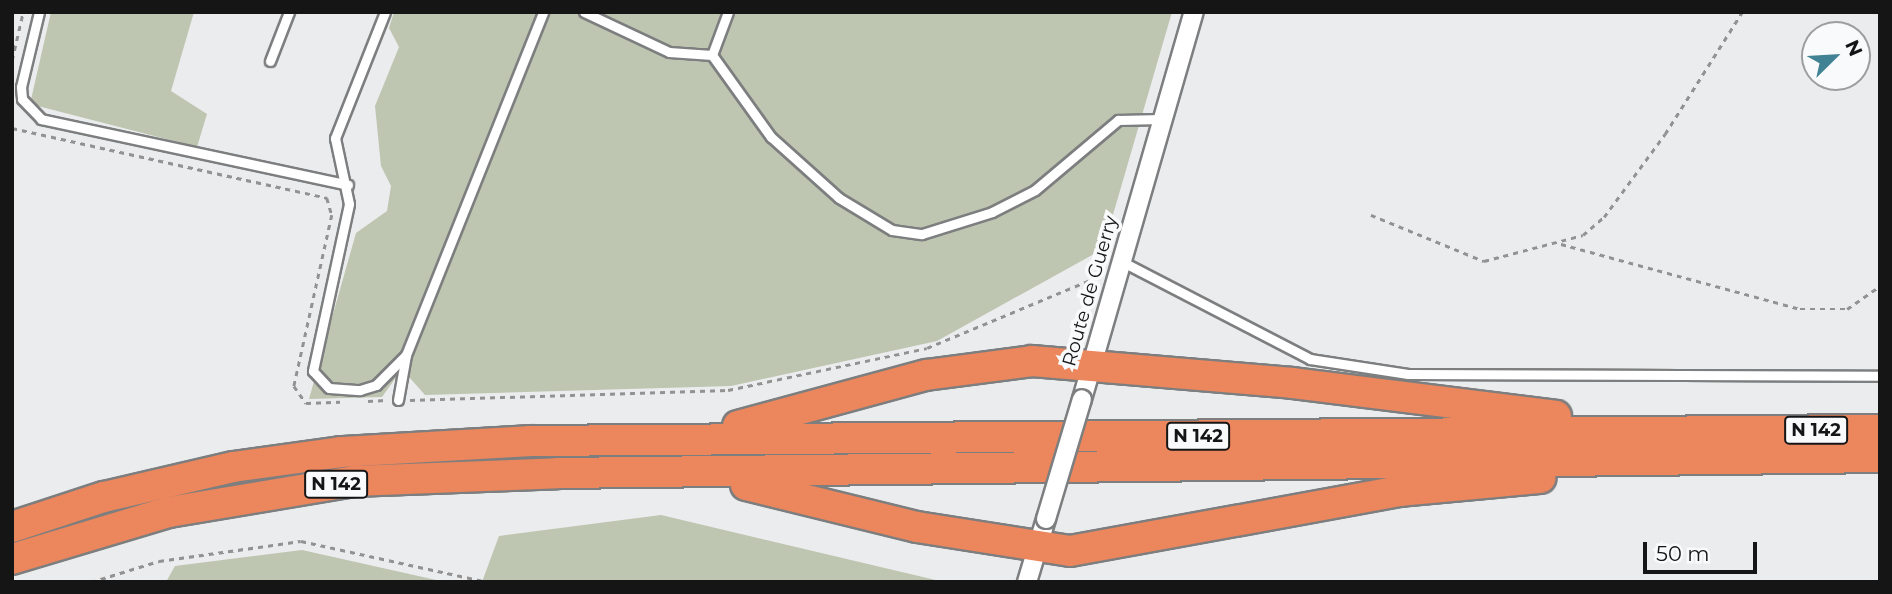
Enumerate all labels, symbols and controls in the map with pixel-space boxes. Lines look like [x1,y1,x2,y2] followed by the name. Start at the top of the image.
[1801,21,1871,91] north arrow
[1840,36,1867,60] text: N
[1058,213,1122,369] street label: Route de Guerry
[1783,416,1849,444] road number: N 142
[1165,422,1231,450] road number: N 142
[303,470,369,498] road number: N 142
[1647,528,1761,572] scale bar
[1656,541,1710,566] text: 50 m

